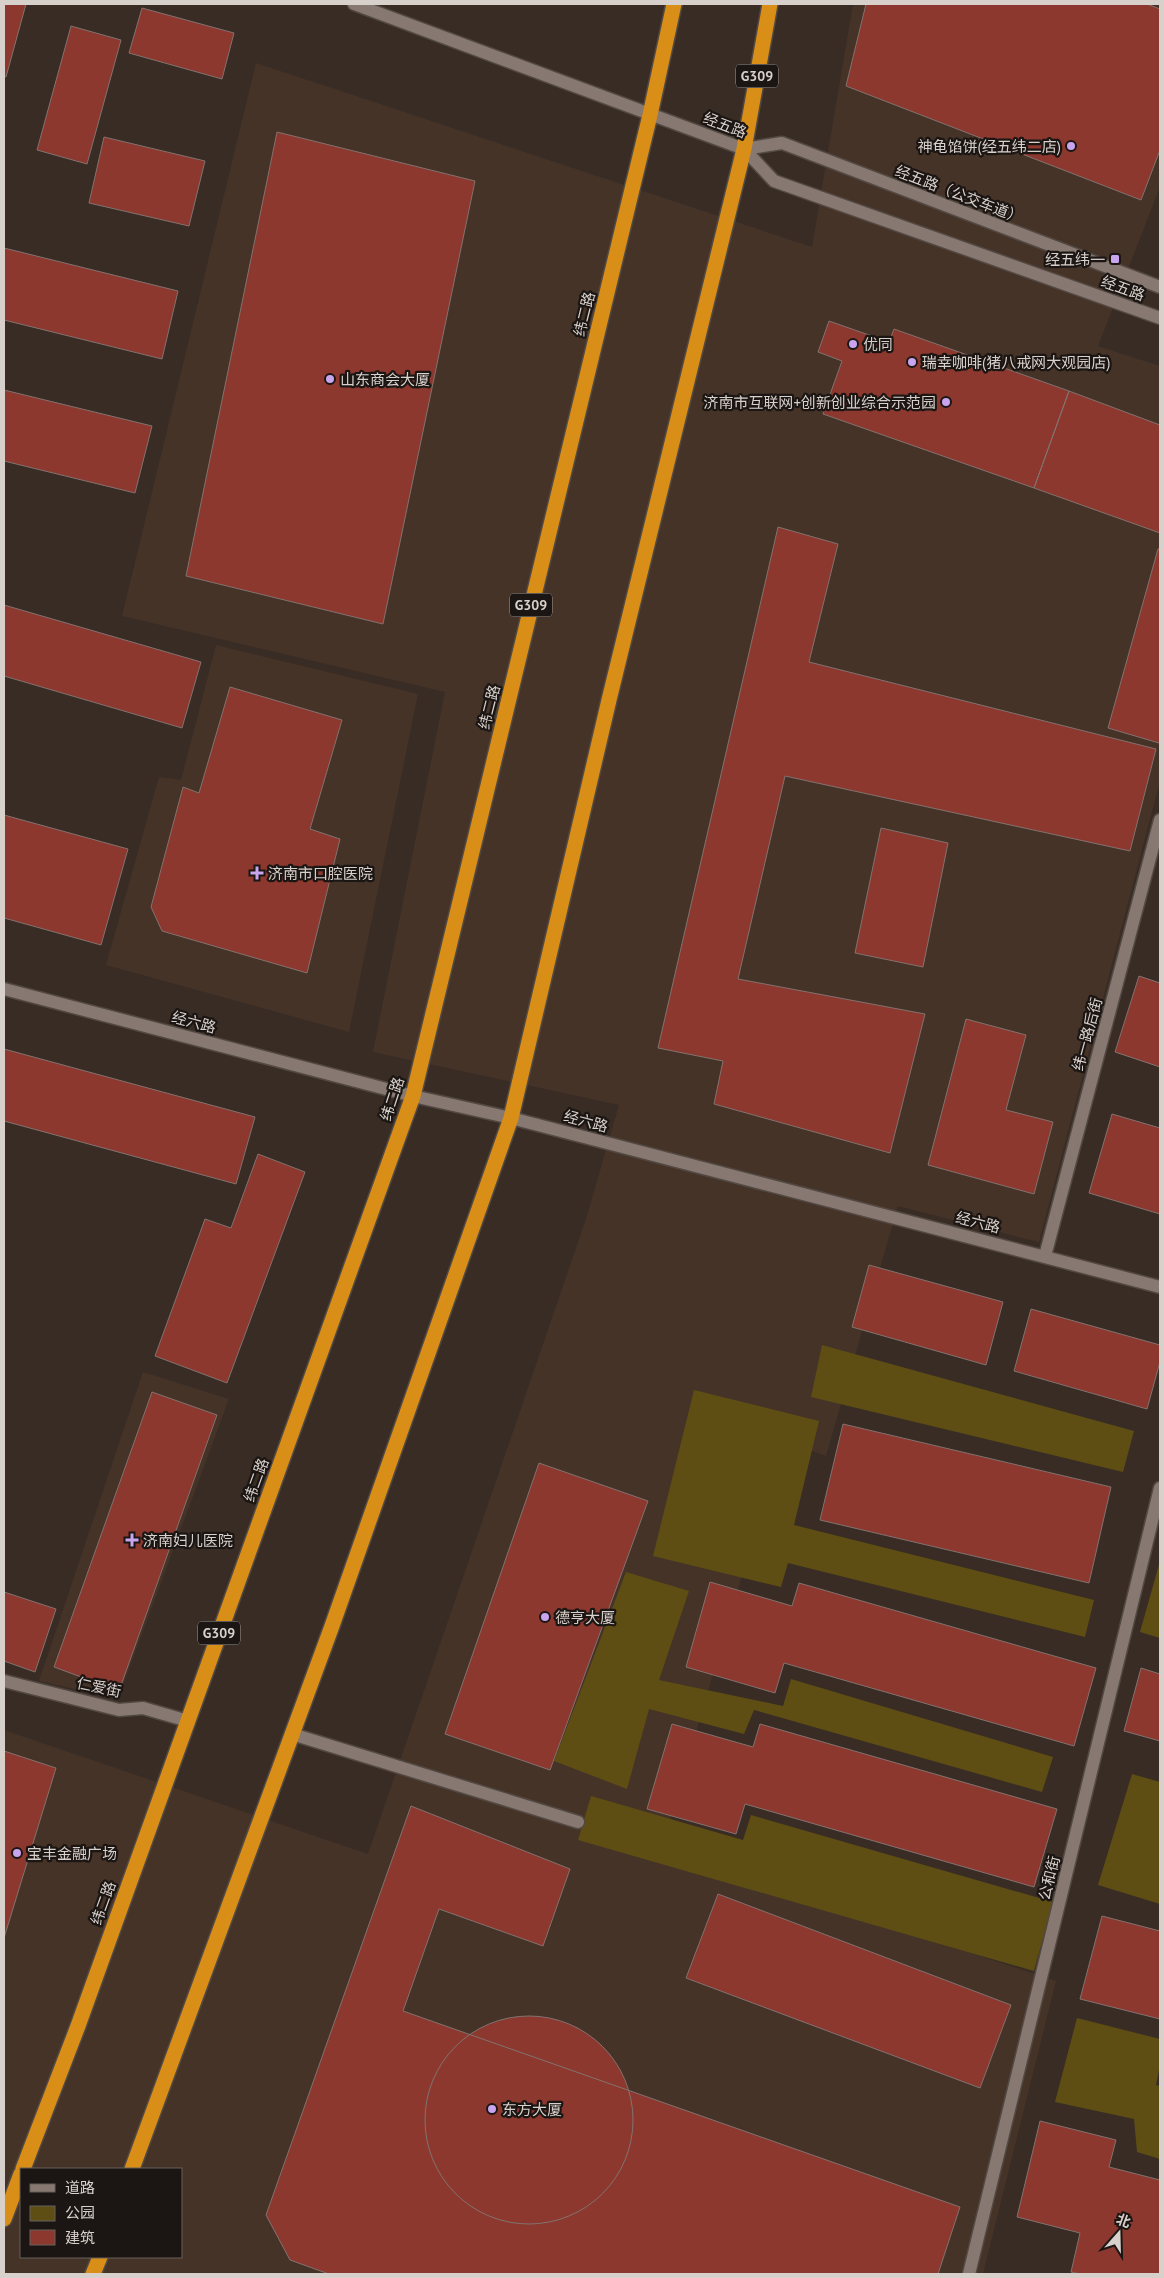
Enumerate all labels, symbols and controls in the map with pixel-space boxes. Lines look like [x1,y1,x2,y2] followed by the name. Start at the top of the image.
[736,64,778,88] road number: G309
[701,108,749,142] street label: 经五路
[918,137,1061,156] place label: 神龟馅饼(经五纬二店)
[1065,140,1077,152] marker: 神龟馅饼(经五纬二店)
[893,161,1025,227] street label: 经五路（公交车道）
[1045,250,1105,269] place label: 经五纬一
[1109,253,1121,265] marker: 经五纬一
[1099,271,1147,305] street label: 经五路
[569,290,599,338] street label: 纬二路
[863,335,893,354] place label: 优同
[847,338,859,350] marker: 优同
[922,353,1110,372] place label: 瑞幸咖啡(猪八戒网大观园店)
[906,356,918,368] marker: 瑞幸咖啡(猪八戒网大观园店)
[340,370,430,389] place label: 山东商会大厦
[324,373,336,385] marker: 山东商会大厦
[703,393,936,412] place label: 济南市互联网+创新创业综合示范园
[940,396,952,408] marker: 济南市互联网+创新创业综合示范园
[510,594,552,616] road number: G309
[474,683,504,731] street label: 纬二路
[268,864,373,883] place label: 济南市口腔医院
[250,866,264,880] marker: 济南市口腔医院
[1068,995,1106,1073] street label: 纬一路后街
[170,1007,218,1037] street label: 经六路
[376,1075,408,1123] street label: 纬二路
[562,1106,610,1136] street label: 经六路
[954,1207,1002,1237] street label: 经六路
[239,1456,273,1504] street label: 纬二路
[143,1531,233,1550] place label: 济南妇儿医院
[125,1533,139,1547] marker: 济南妇儿医院
[555,1608,615,1627] place label: 德亨大厦
[539,1611,551,1623] marker: 德亨大厦
[198,1622,240,1645] road number: G309
[75,1673,123,1701] street label: 仁爱街
[27,1844,117,1863] place label: 宝丰金融广场
[11,1847,23,1859] marker: 宝丰金融广场
[1034,1854,1064,1902] street label: 公和街
[86,1879,120,1927] street label: 纬二路
[502,2100,562,2119] place label: 东方大厦
[486,2103,498,2115] marker: 东方大厦
[20,2168,182,2258] legend
[65,2178,95,2197] text: 道路
[65,2203,95,2222] text: 公园
[1094,2208,1144,2258] north arrow
[1114,2210,1133,2232] text: 北
[65,2228,95,2247] text: 建筑

